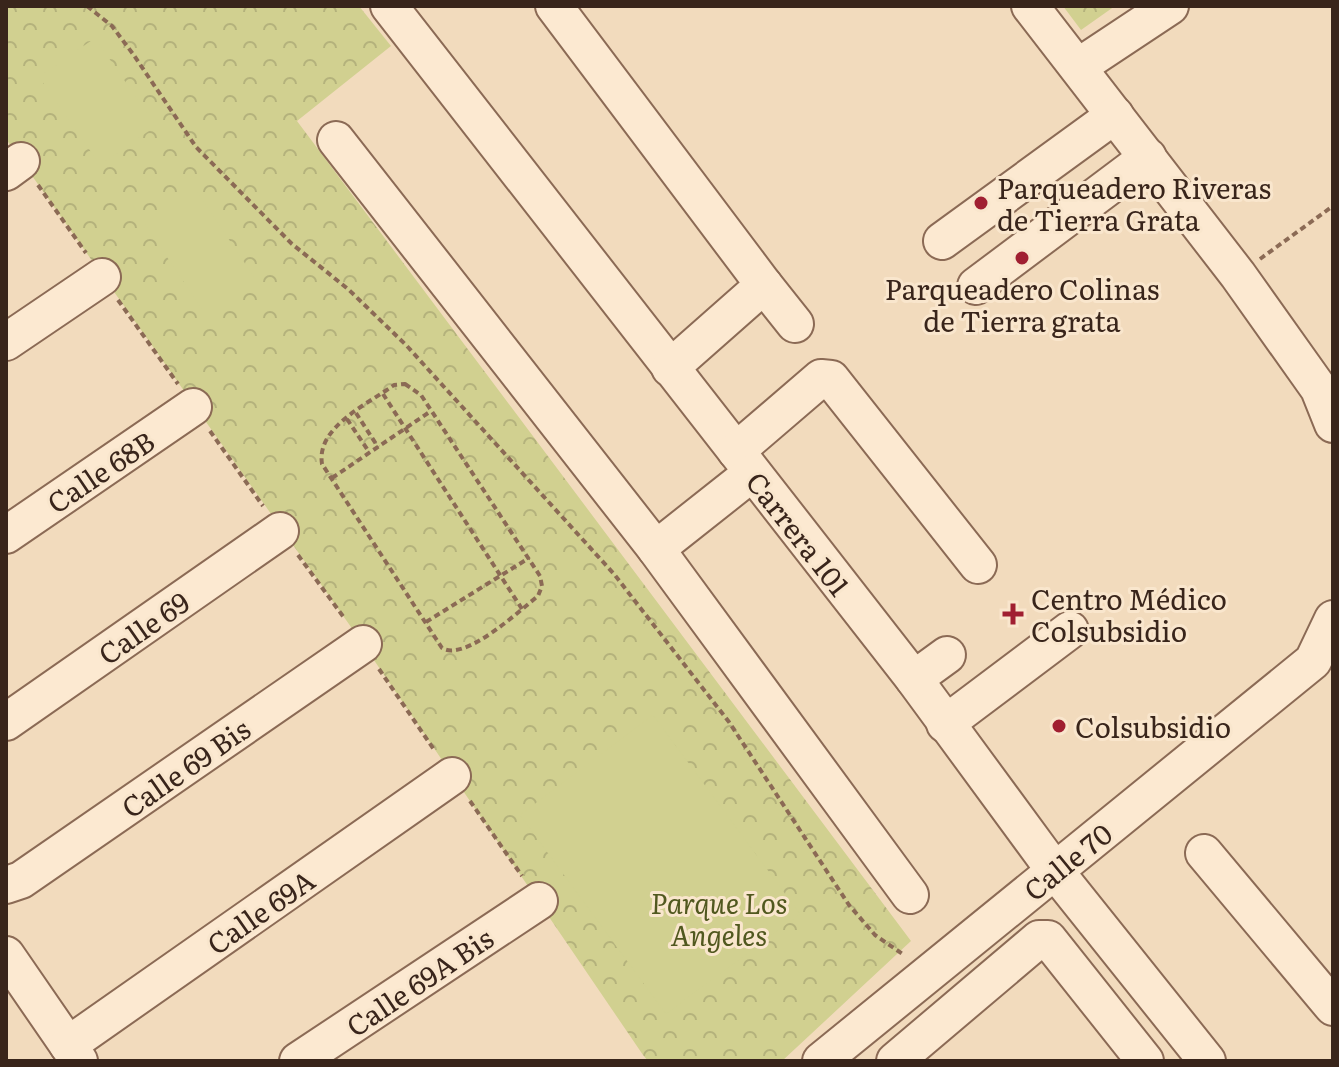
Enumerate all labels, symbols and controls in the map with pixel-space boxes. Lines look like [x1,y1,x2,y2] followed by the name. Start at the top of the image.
[997,166,1271,240] place label: Parqueadero Riveras de Tierra Grata
[972,194,990,212] marker: Parqueadero Riveras de Tierra Grata
[1013,249,1031,267] marker: Parqueadero Colinas de Tierra grata
[885,267,1159,341] place label: Parqueadero Colinas de Tierra grata
[38,419,162,523] street label: Calle 68B
[737,462,861,604] street label: Carrera 101
[1031,577,1227,651] place label: Centro Médico Colsubsidio
[89,580,197,674] street label: Calle 69
[1002,603,1024,625] marker: Centro Médico Colsubsidio
[1075,705,1231,747] place label: Colsubsidio
[112,707,258,827] street label: Calle 69 Bis
[1050,717,1068,735] marker: Colsubsidio
[1014,812,1120,910] street label: Calle 70
[197,858,323,964] street label: Calle 69A
[650,881,788,955] park label: Parque Los Angeles
[337,916,501,1046] street label: Calle 69A Bis

